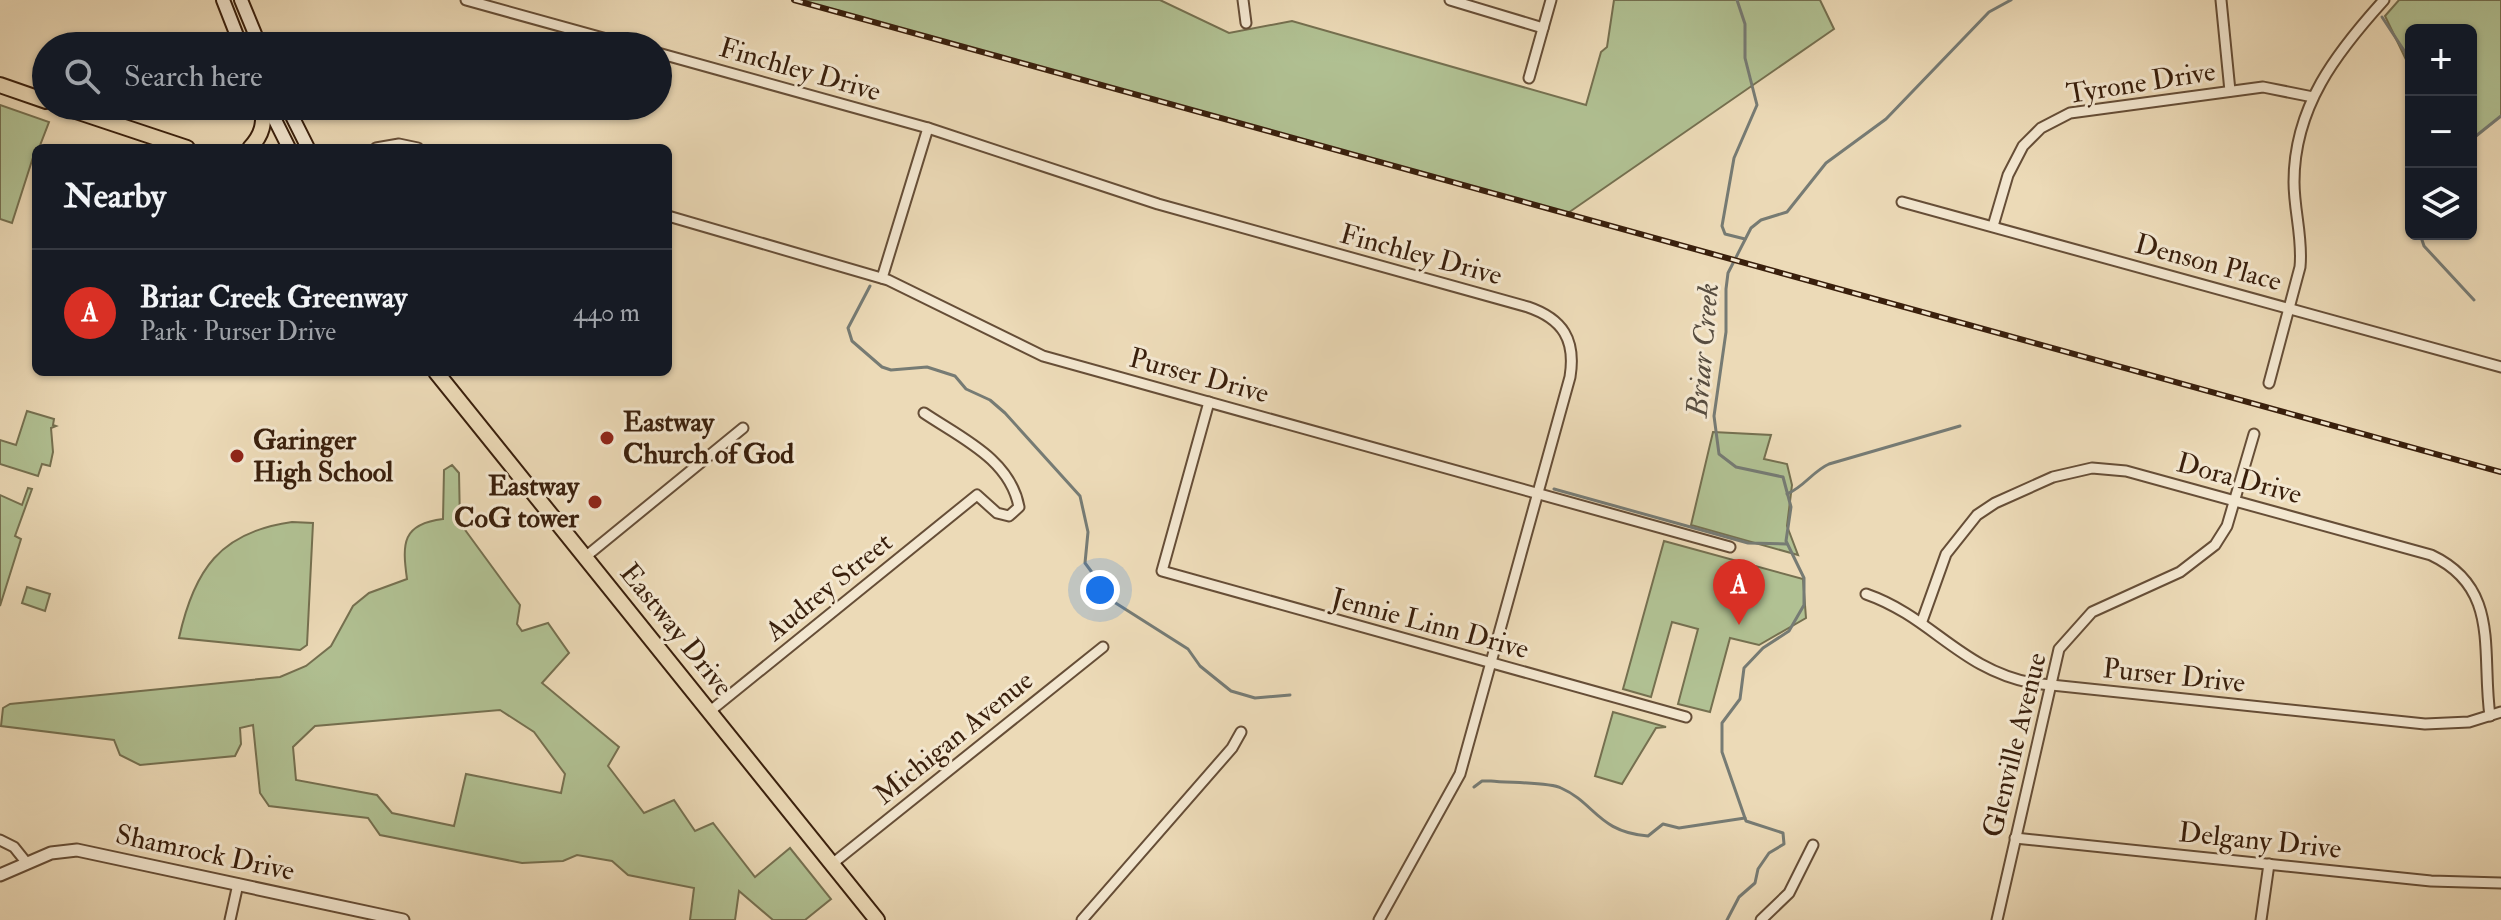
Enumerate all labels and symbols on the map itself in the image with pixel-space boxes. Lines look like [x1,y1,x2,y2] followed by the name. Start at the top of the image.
[715,30,885,110] street label: Finchley Drive
[2064,54,2218,112] street label: Tyrone Drive
[1336,217,1506,293] street label: Finchley Drive
[2131,227,2285,299] street label: Denson Place
[1679,282,1727,420] water label: Briar Creek
[1125,341,1273,411] street label: Purser Drive
[623,405,794,472] place label: Eastway Church of God
[253,423,394,490] place label: Garinger High School
[598,429,616,447] marker: Eastway Church of God
[2173,446,2306,513] street label: Dora Drive
[228,447,246,465] marker: Garinger High School
[454,469,581,536] place label: Eastway CoG tower
[586,493,604,511] marker: Eastway CoG tower
[757,525,900,650] street label: Audrey Street
[612,556,740,704] street label: Eastway Drive
[1713,559,1765,625] pin: A
[1080,570,1120,610] your location
[1326,581,1533,667] street label: Jennie Linn Drive
[1975,649,2055,841] street label: Glenville Avenue
[2101,651,2247,701] street label: Purser Drive
[867,663,1041,813] street label: Michigan Avenue
[2177,815,2343,867] street label: Delgany Drive
[112,817,298,889] street label: Shamrock Drive

